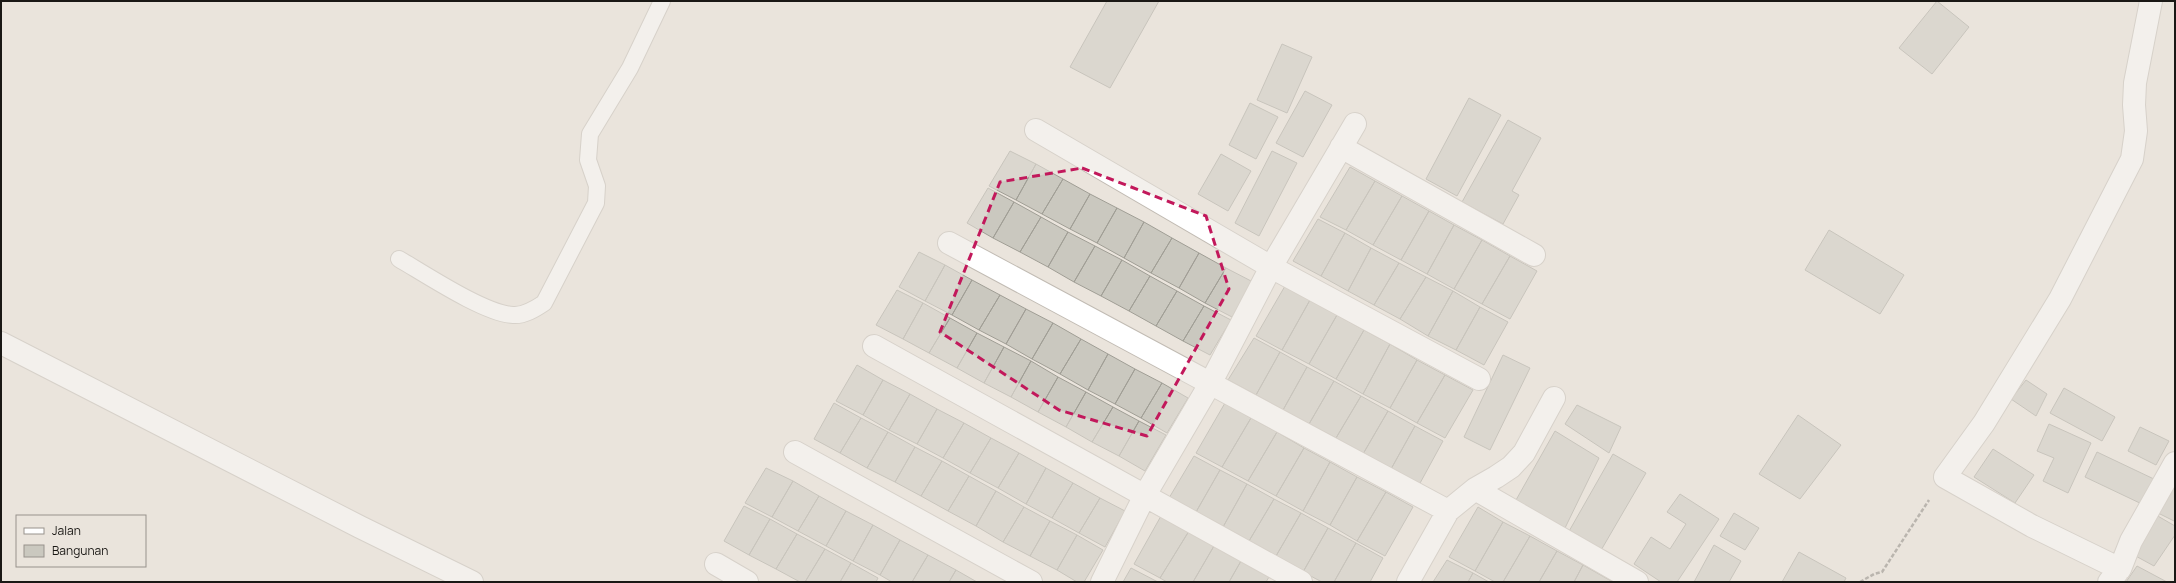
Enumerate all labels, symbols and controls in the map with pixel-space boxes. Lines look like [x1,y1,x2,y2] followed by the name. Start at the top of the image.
[16,515,146,567] legend
[52,522,81,539] text: Jalan
[52,542,108,559] text: Bangunan

